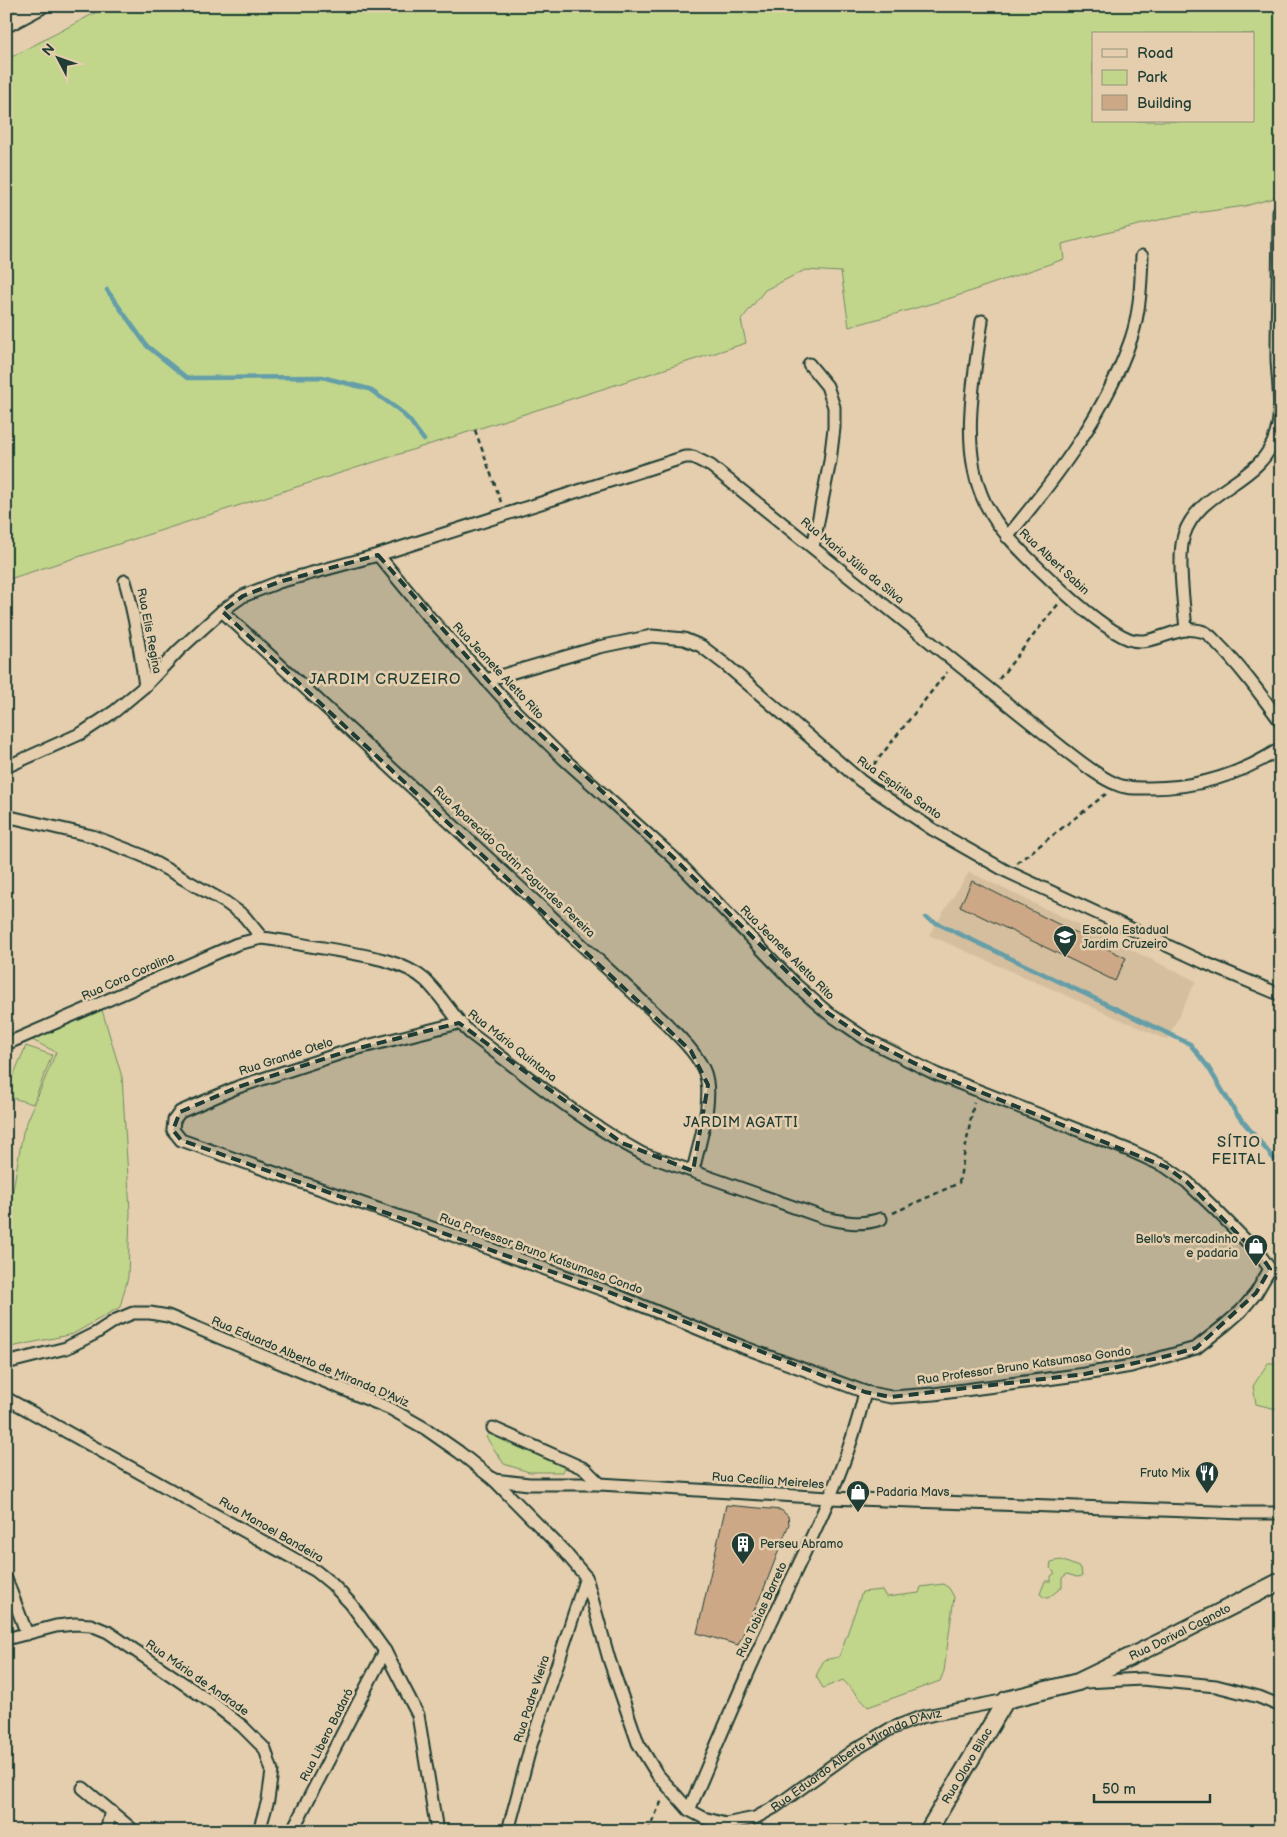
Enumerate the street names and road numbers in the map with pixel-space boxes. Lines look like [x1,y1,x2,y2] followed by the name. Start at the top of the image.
[797,515,907,608] street label: Rua Maria Júlia da Silva
[1016,526,1092,599] street label: Rua Albert Sabin
[133,587,165,675] street label: Rua Elis Regina
[449,619,547,723] street label: Rua Jeanete Aletto Rito
[854,753,944,823] street label: Rua Espírito Santo
[430,783,598,941] street label: Rua Aparecido Cotrin Fagundes Pereira
[737,903,838,1004] street label: Rua Jeanete Aletto Rito
[79,950,177,1004] street label: Rua Cora Coralina
[464,1007,560,1086] street label: Rua Mário Quintana
[237,1035,335,1079] street label: Rua Grande Otelo
[437,1210,645,1298] street label: Rua Professor Bruno Katsumasa Condo
[209,1313,411,1411] street label: Rua Eduardo Alberto de Miranda D'Aviz
[916,1344,1132,1388] street label: Rua Professor Bruno Katsumasa Gondo
[711,1470,825,1492] street label: Rua Cecília Meireles
[216,1494,326,1566] street label: Rua Manoel Bandeira
[733,1560,791,1660] street label: Rua Tobias Barreto
[1126,1600,1233,1664] street label: Rua Dorival Cagnoto
[142,1637,252,1719] street label: Rua Mário de Andrade
[511,1653,553,1745] street label: Rua Padre Vieira
[297,1686,357,1784] street label: Rua Libero Badaró
[768,1706,943,1815] street label: Rua Eduardo Alberto Miranda D'Aviz
[938,1725,995,1807] street label: Rua Olavo Bilac

